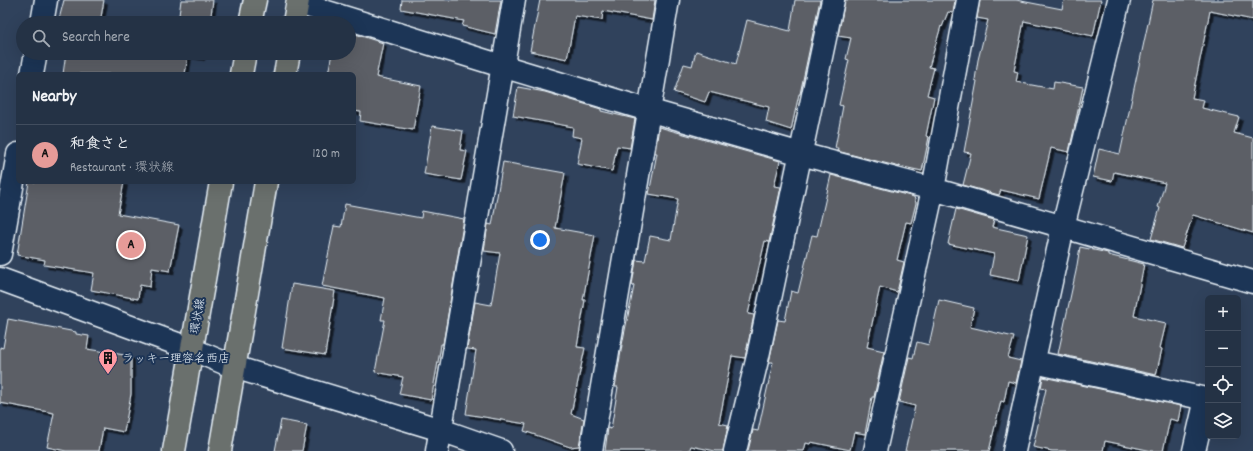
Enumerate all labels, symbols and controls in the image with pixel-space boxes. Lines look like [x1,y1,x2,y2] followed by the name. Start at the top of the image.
[16,16,356,60] search box
[30,27,52,49] icon: search
[62,27,130,49] text: Search here
[32,86,76,110] text: Nearby
[70,134,130,156] text: 和食さと
[41,145,49,164] text: A
[312,145,340,164] text: 120 m
[70,159,174,178] text: Restaurant · 環状線
[118,230,144,260] pin: A
[530,230,550,250] your location
[1205,295,1241,439] map controls
[1205,295,1241,331] button: +
[187,297,210,335] street label: 環状線
[1205,331,1241,367] button: −
[97,347,119,375] building icon: ラッキー理容名西店
[122,351,230,368] place label: ラッキー理容名西店
[1205,367,1241,403] button: locate
[1205,403,1241,439] button: layers

